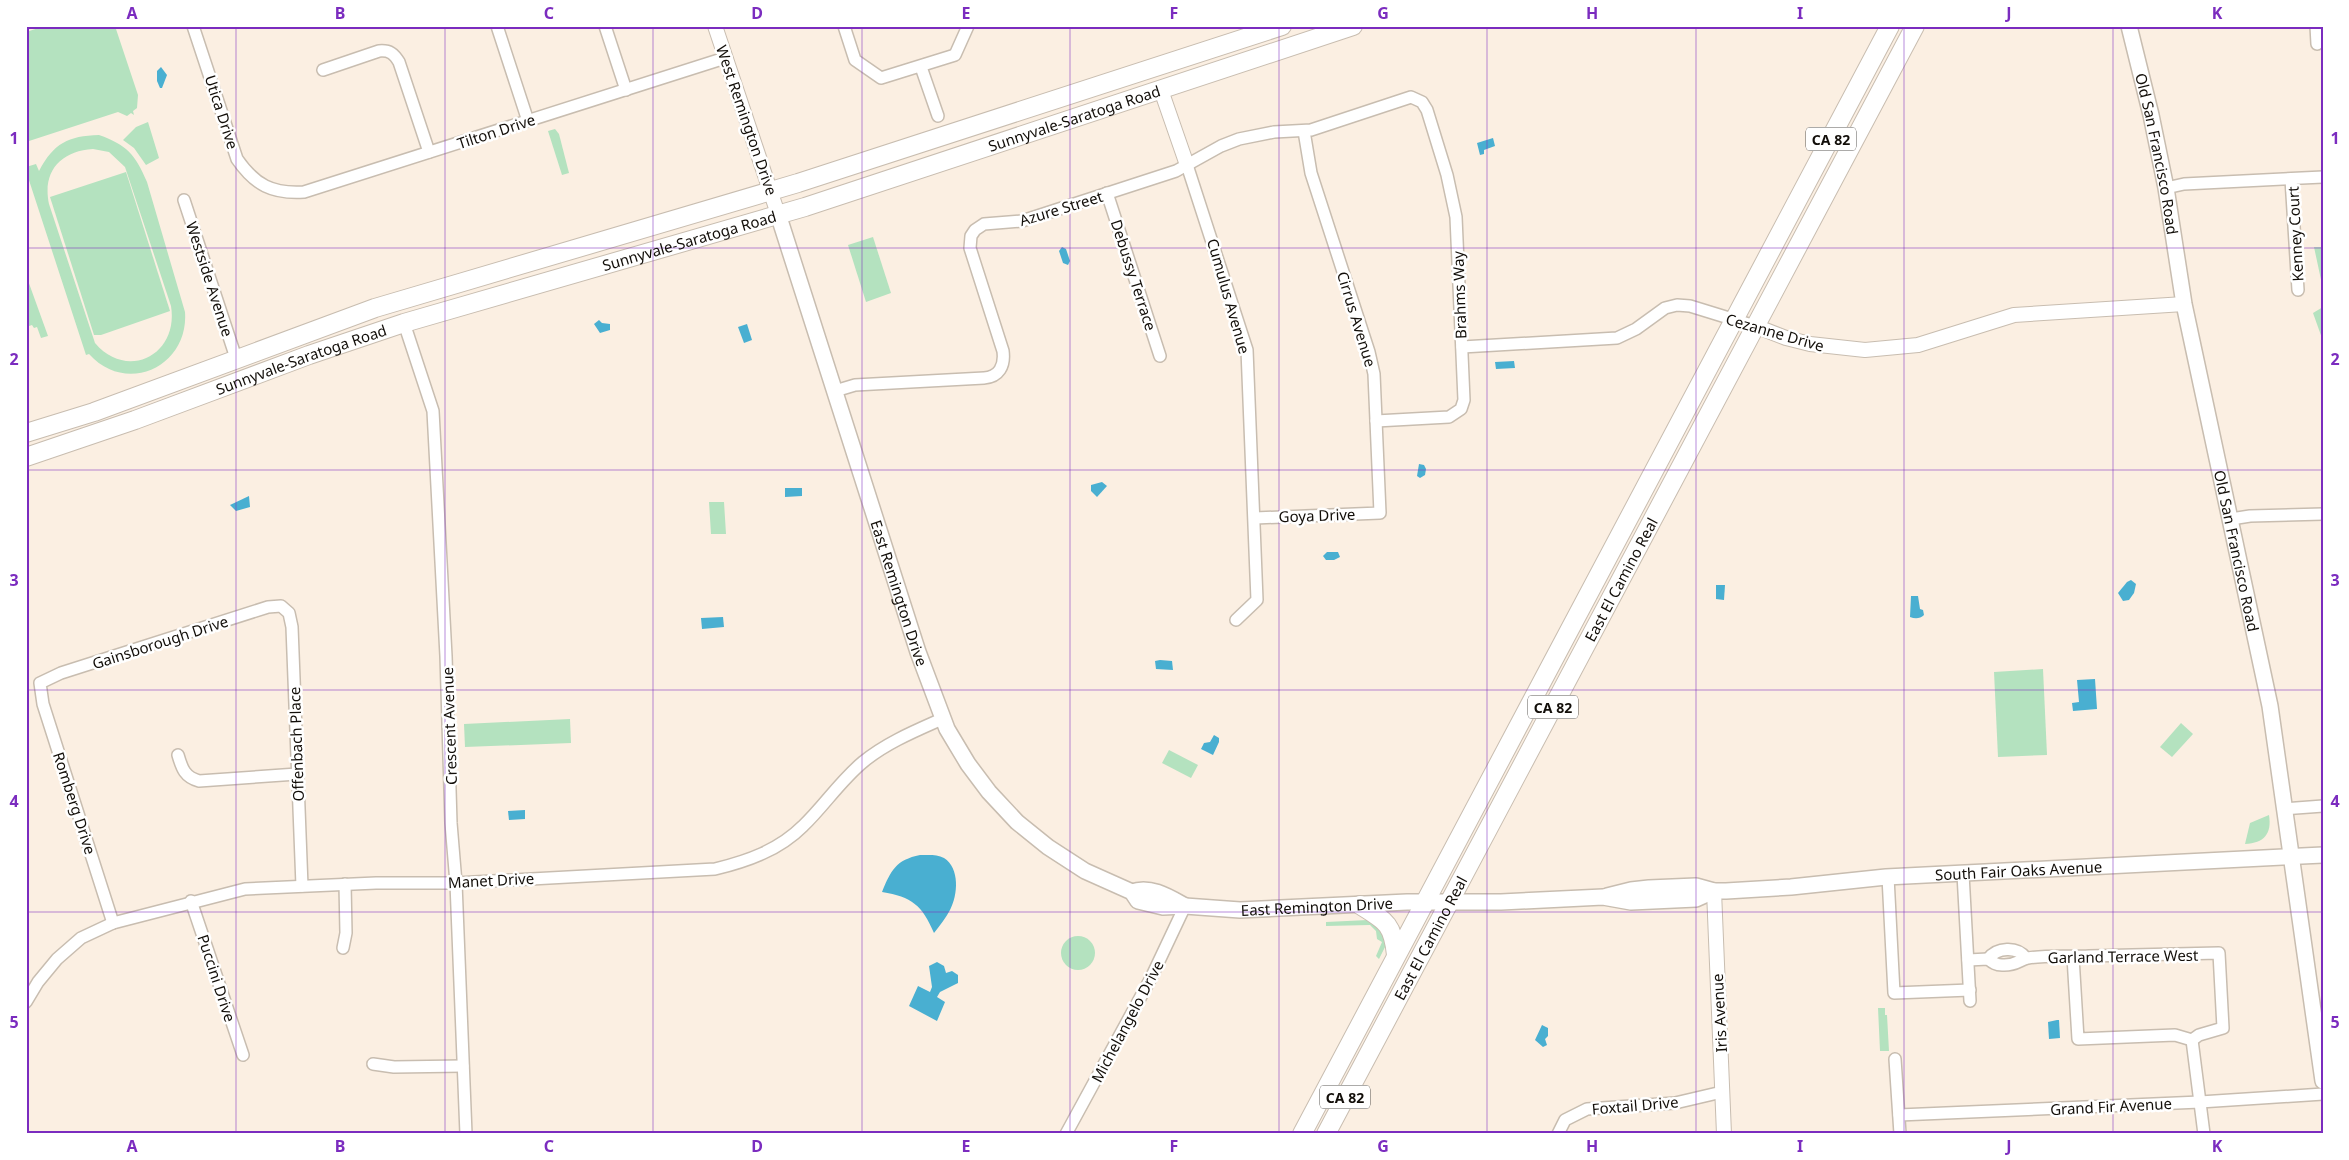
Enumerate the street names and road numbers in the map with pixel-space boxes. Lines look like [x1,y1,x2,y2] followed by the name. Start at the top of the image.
[712,42,782,198] street label: West Remington Drive
[2131,71,2183,236] street label: Old San Francisco Road
[201,72,243,152] street label: Utica Drive
[986,80,1163,156] street label: Sunnyvale-Saratoga Road
[454,109,538,153] street label: Tilton Drive
[1806,128,1856,150] road number: CA 82
[2282,185,2307,282] street label: Kenney Court
[1017,186,1106,230] street label: Azure Street
[600,206,779,275] street label: Sunnyvale-Saratoga Road
[1107,217,1161,333] street label: Debussy Terrace
[182,219,238,339] street label: Westside Avenue
[1203,236,1255,356] street label: Cumulus Avenue
[1447,250,1471,339] street label: Brahms Way
[1333,269,1381,369] street label: Cirrus Avenue
[1724,308,1826,356] street label: Cezanne Drive
[213,320,389,399] street label: Sunnyvale-Saratoga Road
[2210,468,2264,633] street label: Old San Francisco Road
[1278,504,1356,526] street label: Goya Drive
[1580,514,1662,645] street label: East El Camino Real
[866,518,932,669] street label: East Remington Drive
[90,611,230,673] street label: Gainsborough Drive
[437,667,461,785] street label: Crescent Avenue
[284,686,308,802] street label: Offenbach Place
[1528,696,1578,719] road number: CA 82
[49,749,101,857] street label: Romberg Drive
[1935,856,2103,885] street label: South Fair Oaks Avenue
[447,868,535,892] street label: Manet Drive
[1389,873,1471,1003] street label: East El Camino Real
[1240,893,1393,920] street label: East Remington Drive
[193,932,241,1024] street label: Puccini Drive
[2047,945,2199,967] street label: Garland Terrace West
[1086,956,1168,1086] street label: Michelangelo Drive
[1707,973,1731,1053] street label: Iris Avenue
[1320,1086,1370,1108] road number: CA 82
[1591,1091,1679,1119] street label: Foxtail Drive
[2050,1093,2172,1119] street label: Grand Fir Avenue

